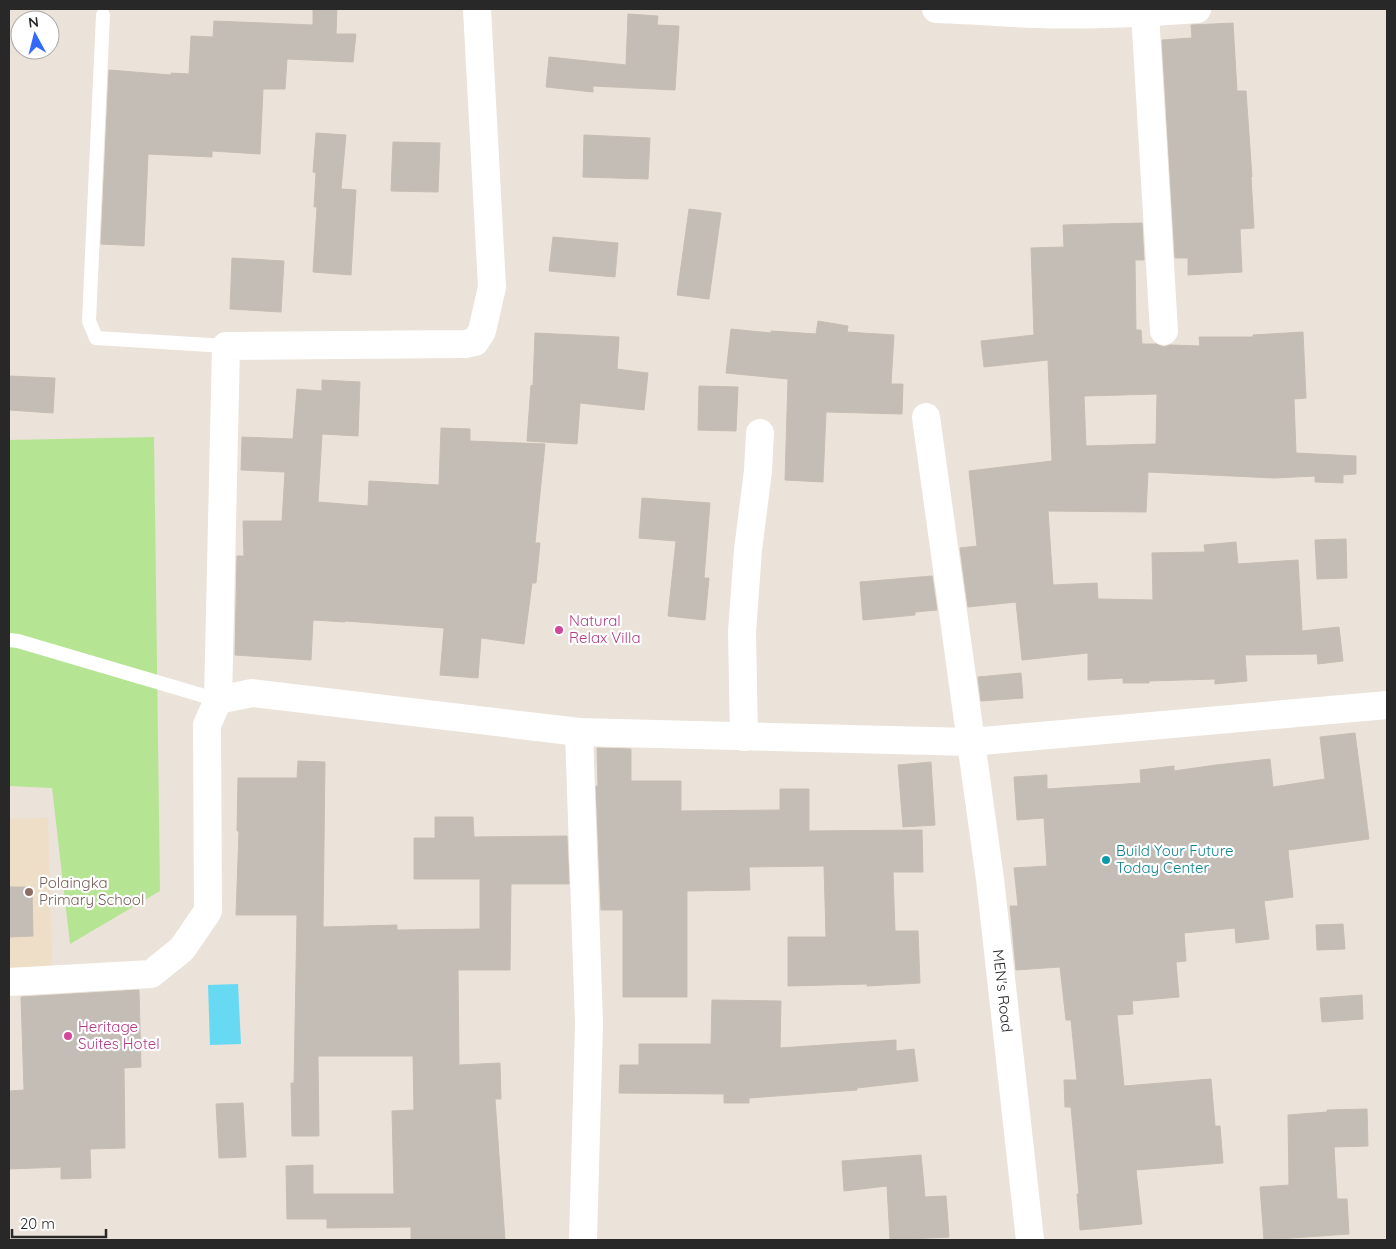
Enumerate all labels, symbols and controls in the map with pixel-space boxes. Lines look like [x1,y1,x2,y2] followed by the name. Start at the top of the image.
[10,10,60,60] north arrow
[27,13,40,32] text: N
[569,611,641,647] place label: Natural Relax Villa
[553,624,565,636] marker: Natural Relax Villa
[1116,841,1234,877] place label: Build Your Future Today Center
[1100,854,1112,866] marker: Build Your Future Today Center
[39,873,144,909] place label: Polaingka Primary School
[23,886,35,898] marker: Polaingka Primary School
[989,948,1017,1033] street label: MEN's Road
[78,1017,160,1053] place label: Heritage Suites Hotel
[62,1030,74,1042] marker: Heritage Suites Hotel
[12,1206,106,1238] scale bar
[20,1214,55,1233] text: 20 m

